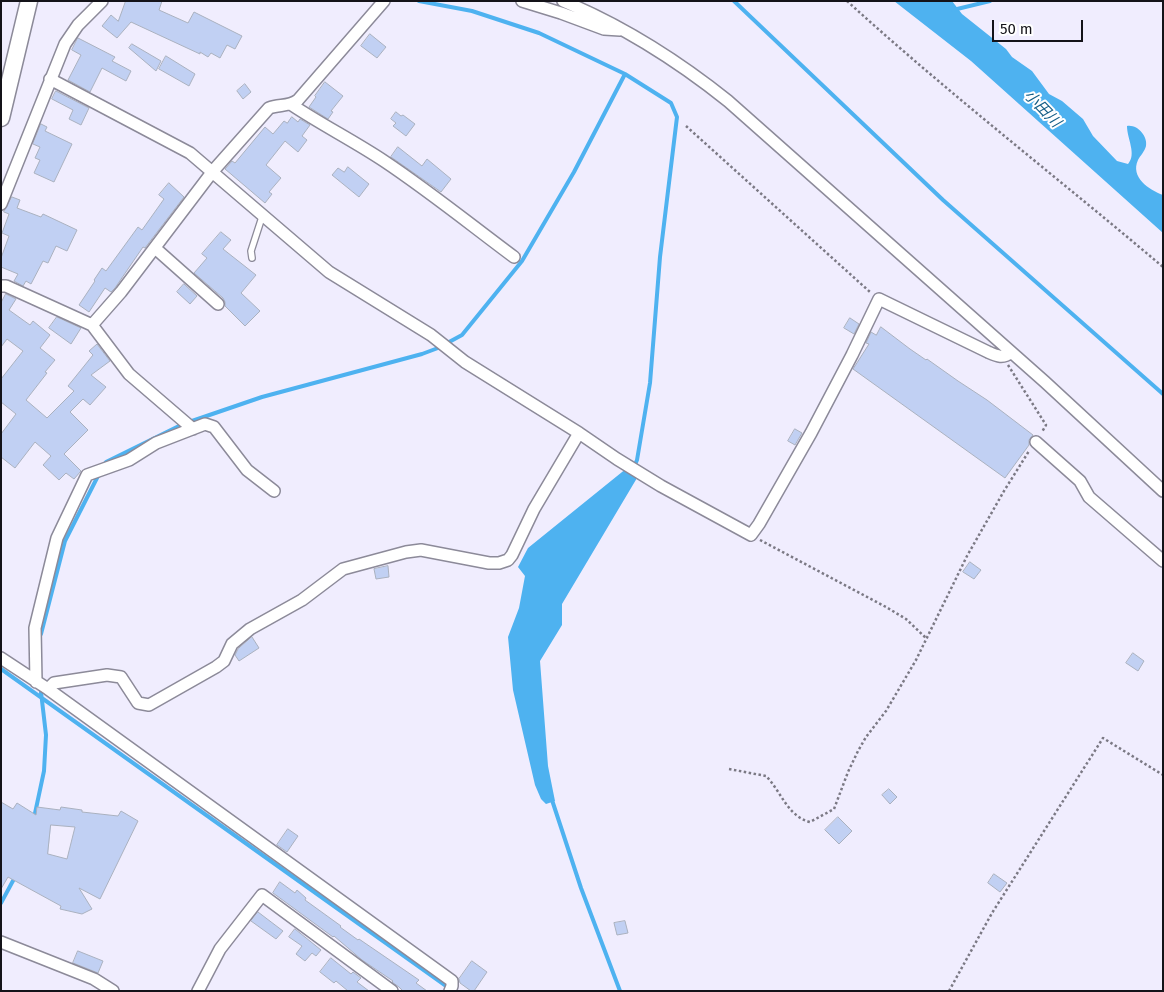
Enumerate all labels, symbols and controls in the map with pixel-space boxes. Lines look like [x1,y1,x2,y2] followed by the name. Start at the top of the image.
[994,10,1085,42] scale bar
[1000,20,1033,38] text: 50 m
[1020,87,1064,131] water label: 小田川

